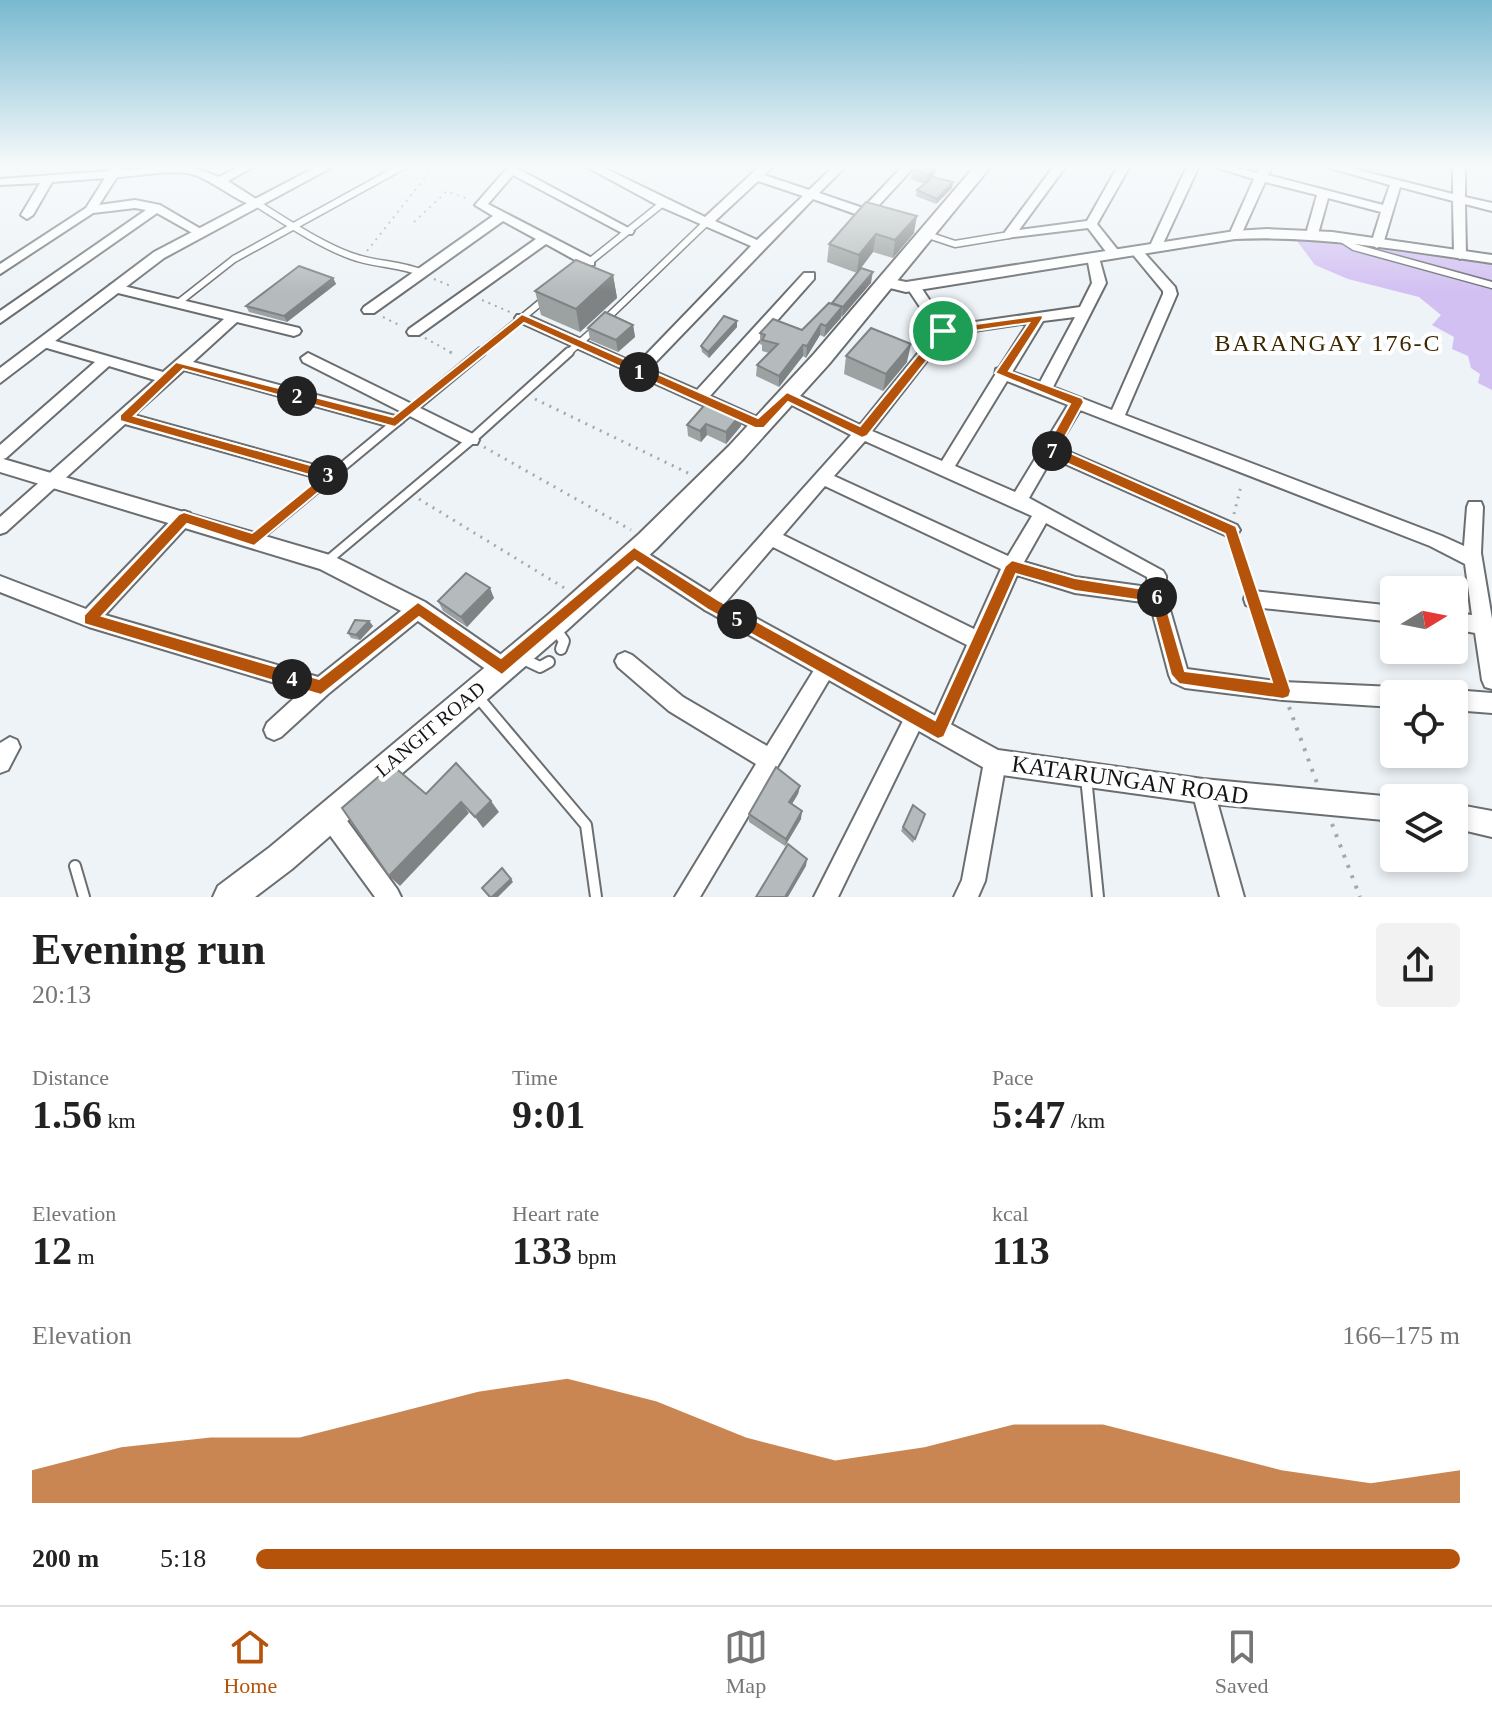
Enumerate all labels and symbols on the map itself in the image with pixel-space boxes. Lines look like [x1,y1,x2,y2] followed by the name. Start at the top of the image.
[909,297,977,365] pin
[1215,330,1441,356] district label: BARANGAY 176-C
[619,352,659,392] pin: 1
[277,376,317,416] pin: 2
[1032,431,1072,471] pin: 7
[308,455,348,495] pin: 3
[1380,576,1468,664] north arrow
[1137,577,1177,617] pin: 6
[717,599,757,639] pin: 5
[272,659,312,699] pin: 4
[371,677,489,781] street label: LANGIT ROAD
[1010,751,1250,809] street label: KATARUNGAN ROAD

